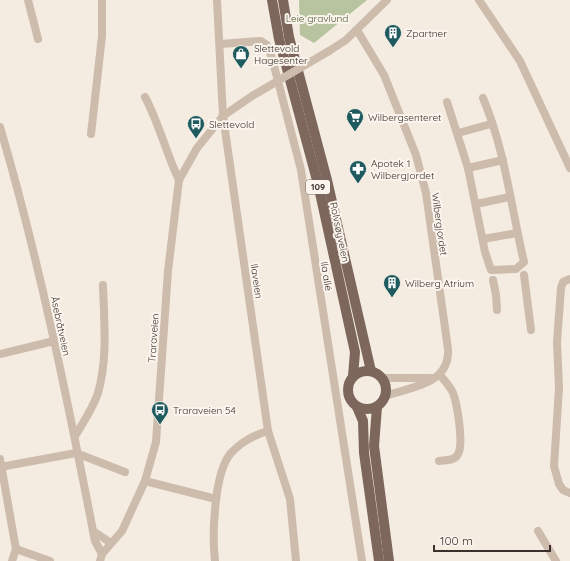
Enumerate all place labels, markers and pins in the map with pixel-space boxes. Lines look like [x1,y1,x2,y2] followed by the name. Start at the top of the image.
[383,23,403,48] building icon: Zpartner
[406,27,447,40] place label: Zpartner
[254,42,308,67] place label: Slettevold Hagesenter
[231,44,251,69] shop icon: Slettevold Hagesenter
[345,107,365,132] supermarket icon: Wilbergsenteret
[368,111,442,124] place label: Wilbergsenteret
[186,114,206,139] bus stop icon: Slettevold
[209,118,254,131] place label: Slettevold
[371,157,435,182] place label: Apotek 1 Wilbergjordet
[348,159,368,184] pharmacy icon: Apotek 1 Wilbergjordet
[382,273,402,298] building icon: Wilberg Atrium
[405,277,474,290] place label: Wilberg Atrium
[150,400,170,425] bus stop icon: Traraveien 54
[173,404,236,417] place label: Traraveien 54

